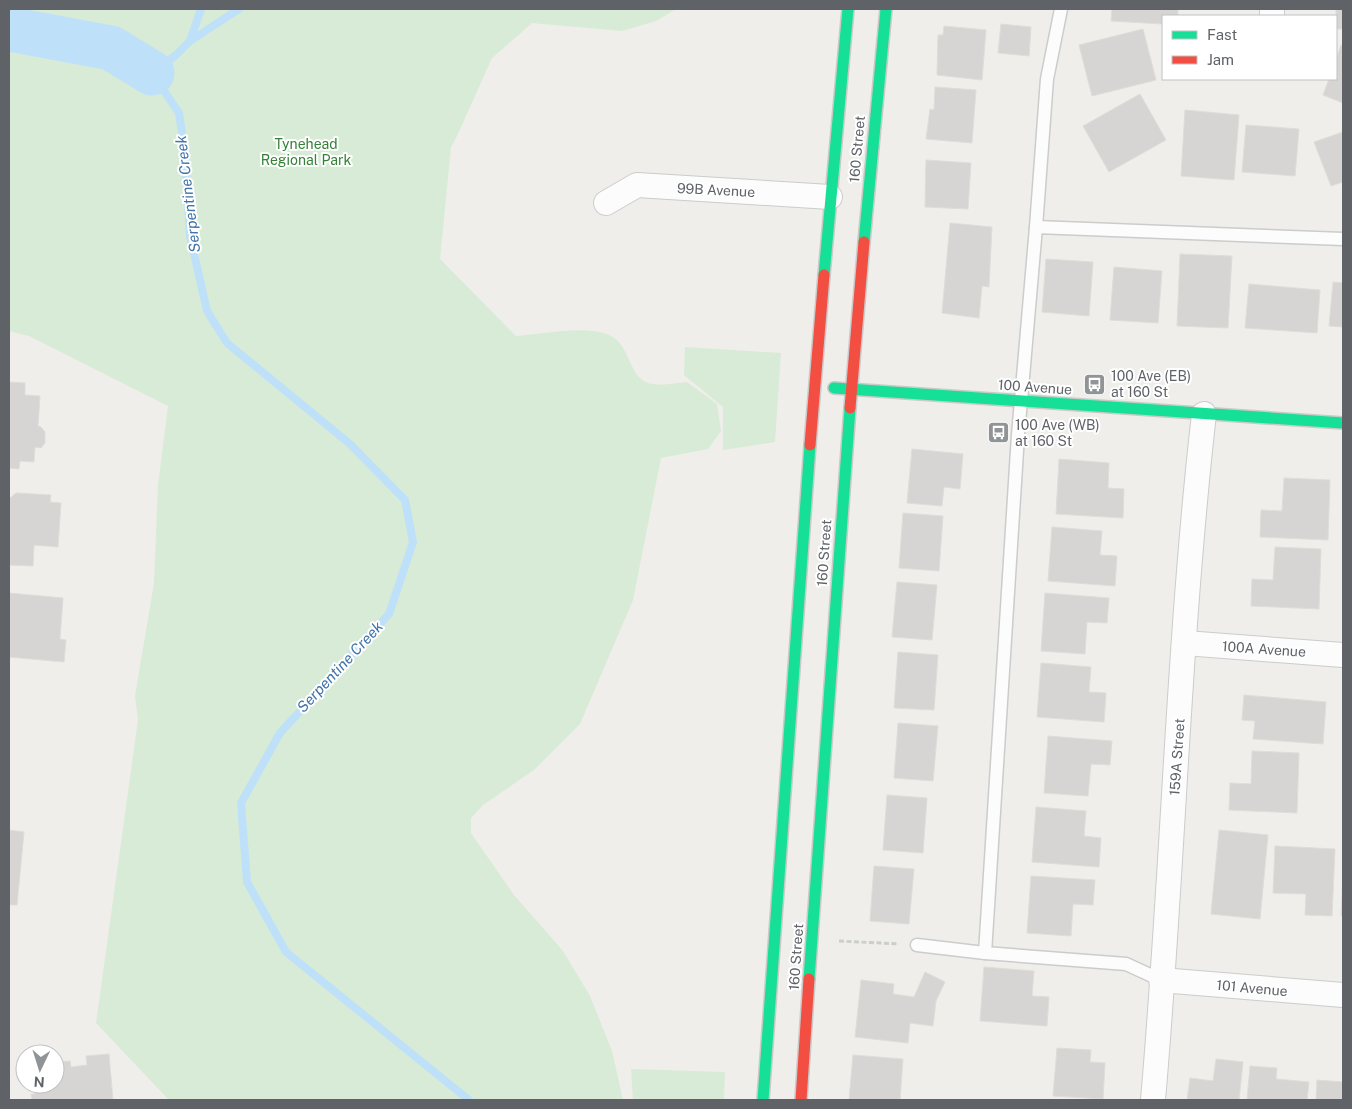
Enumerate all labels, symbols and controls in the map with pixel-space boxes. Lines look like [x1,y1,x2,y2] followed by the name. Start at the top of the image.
[1162,15,1337,80] legend
[1207,26,1237,43] text: Fast
[1207,51,1234,68] text: Jam
[846,115,868,183] street label: 160 Street
[172,134,203,254] water label: Serpentine Creek
[261,136,351,168] park label: Tynehead Regional Park
[676,180,756,200] street label: 99B Avenue
[1111,368,1191,400] place label: 100 Ave (EB) at 160 St
[1083,372,1107,396] bus stop icon: 100 Ave (EB) at 160 St
[997,376,1073,398] street label: 100 Avenue
[1015,417,1100,449] place label: 100 Ave (WB) at 160 St
[987,421,1011,445] bus stop icon: 100 Ave (WB) at 160 St
[814,519,834,587] street label: 160 Street
[293,617,387,716] water label: Serpentine Creek
[1221,638,1307,660] street label: 100A Avenue
[1166,718,1188,796] street label: 159A Street
[786,923,806,991] street label: 160 Street
[1216,977,1288,999] street label: 101 Avenue
[15,1044,65,1094] north arrow
[33,1074,45,1090] text: N

